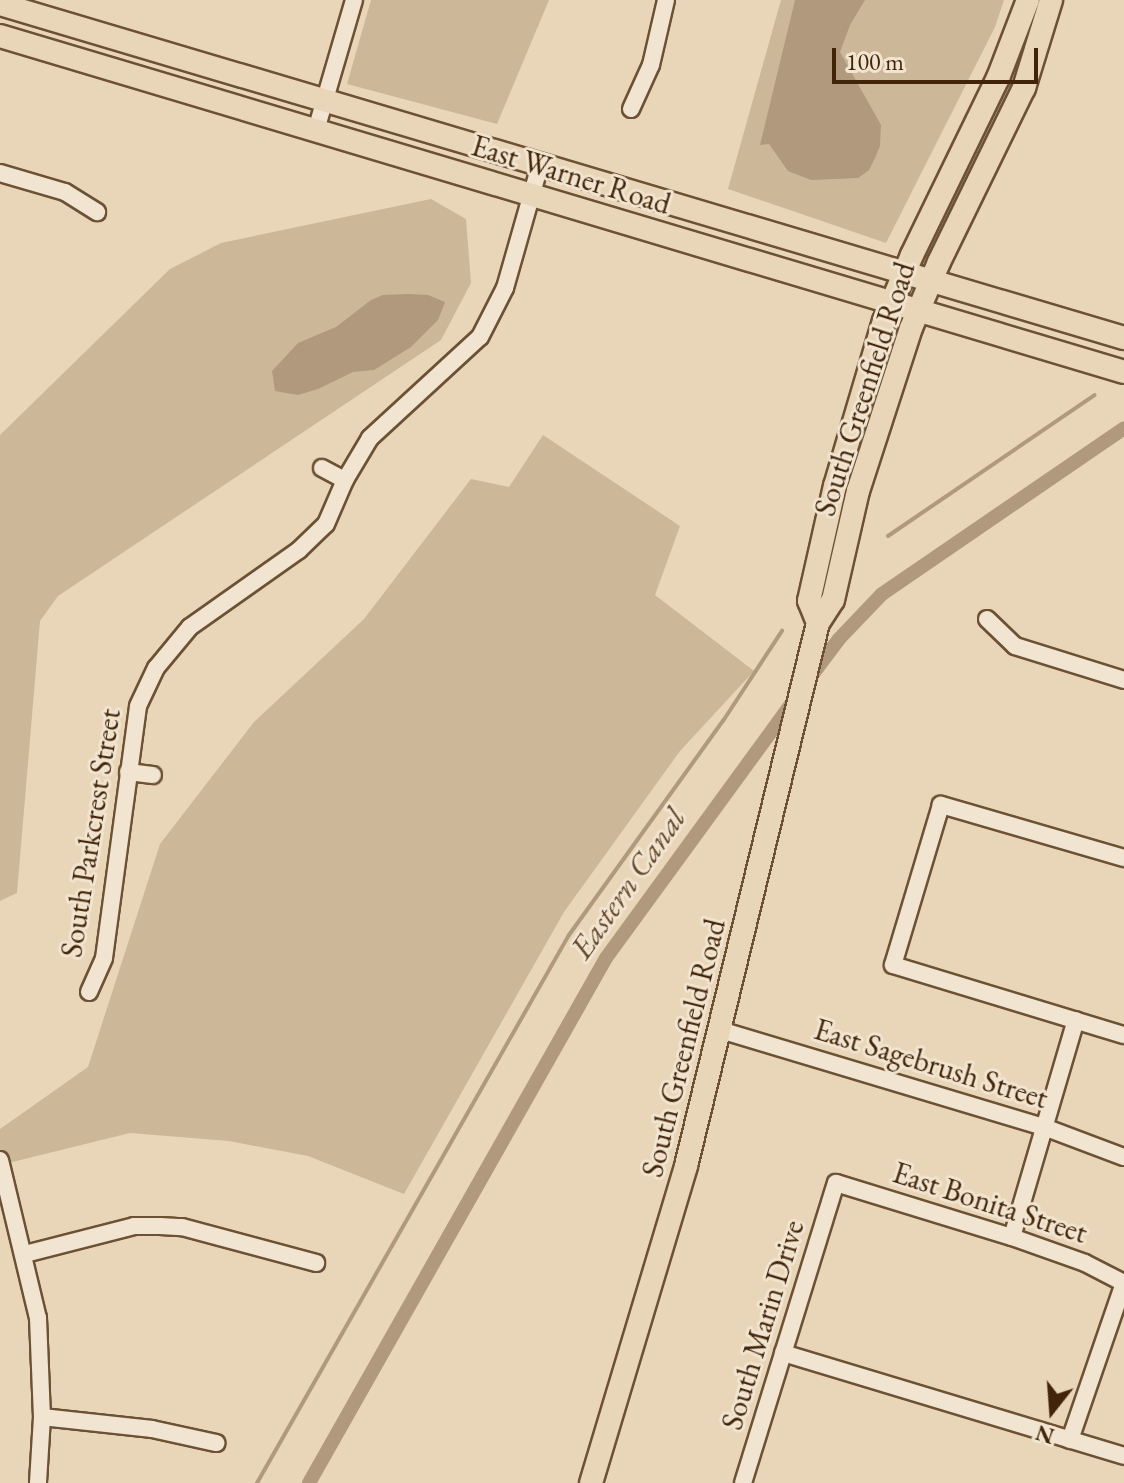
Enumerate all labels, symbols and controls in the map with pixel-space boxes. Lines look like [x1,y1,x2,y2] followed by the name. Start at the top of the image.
[836,32,1042,82] scale bar
[846,46,904,77] text: 100 m
[467,128,675,222] street label: East Warner Road
[807,258,923,520] street label: South Greenfield Road
[54,706,128,960] street label: South Parkcrest Street
[562,800,694,966] water label: Eastern Canal
[635,915,733,1181] street label: South Greenfield Road
[810,1011,1052,1117] street label: East Sagebrush Street
[888,1155,1092,1251] street label: East Bonita Street
[714,1216,812,1434] street label: South Marin Drive
[1012,1371,1092,1451] north arrow
[1032,1418,1058,1451] text: N

